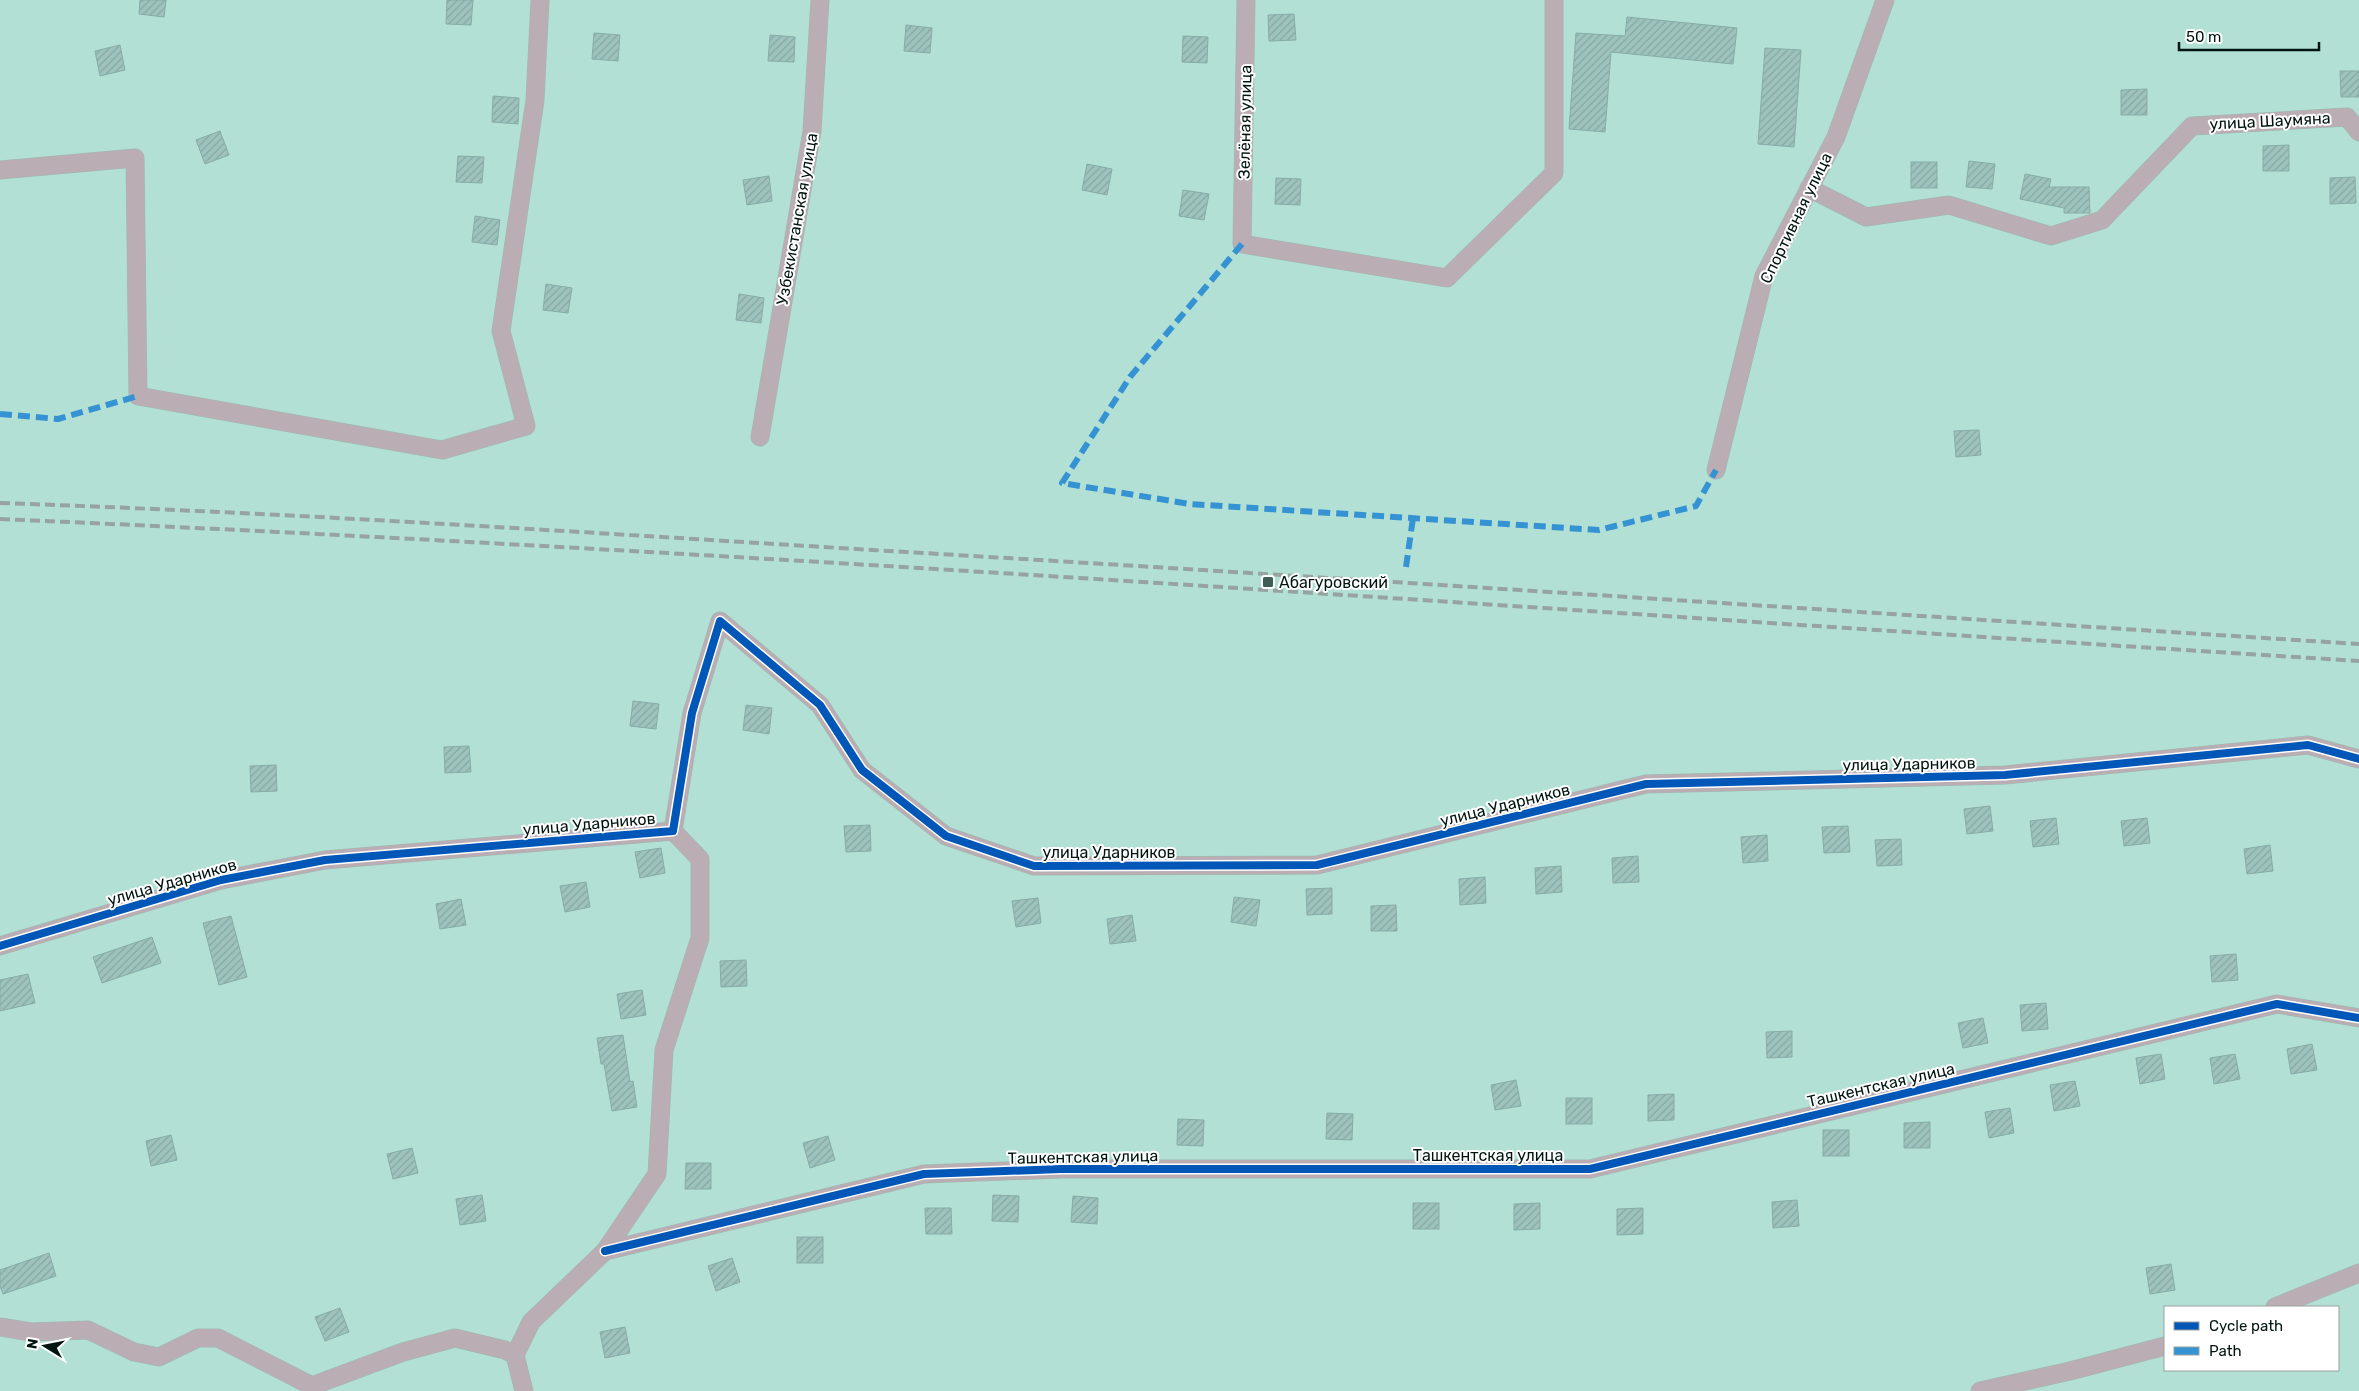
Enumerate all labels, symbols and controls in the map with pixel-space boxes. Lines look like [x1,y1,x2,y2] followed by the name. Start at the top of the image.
[2179,20,2319,52] scale bar
[2186,28,2221,46] text: 50 m
[1235,65,1255,179] street label: Зелёная улица
[2209,108,2331,134] street label: улица Шаумяна
[772,131,822,307] street label: Узбекистанская улица
[1756,150,1836,286] street label: Спортивная улица
[1279,573,1388,592] place label: Абагуровский
[1261,575,1275,589] marker: Абагуровский
[1842,753,1976,775] street label: улица Ударников
[1438,780,1572,830] street label: улица Ударников
[522,809,656,839] street label: улица Ударников
[1042,843,1176,862] street label: улица Ударников
[105,855,239,909] street label: улица Ударников
[1805,1059,1957,1111] street label: Ташкентская улица
[1008,1146,1158,1168] street label: Ташкентская улица
[1413,1146,1563,1165] street label: Ташкентская улица
[2164,1306,2339,1371] legend
[2209,1317,2283,1335] text: Cycle path
[20,1321,70,1371] north arrow
[23,1337,42,1350] text: N
[2209,1342,2242,1360] text: Path

